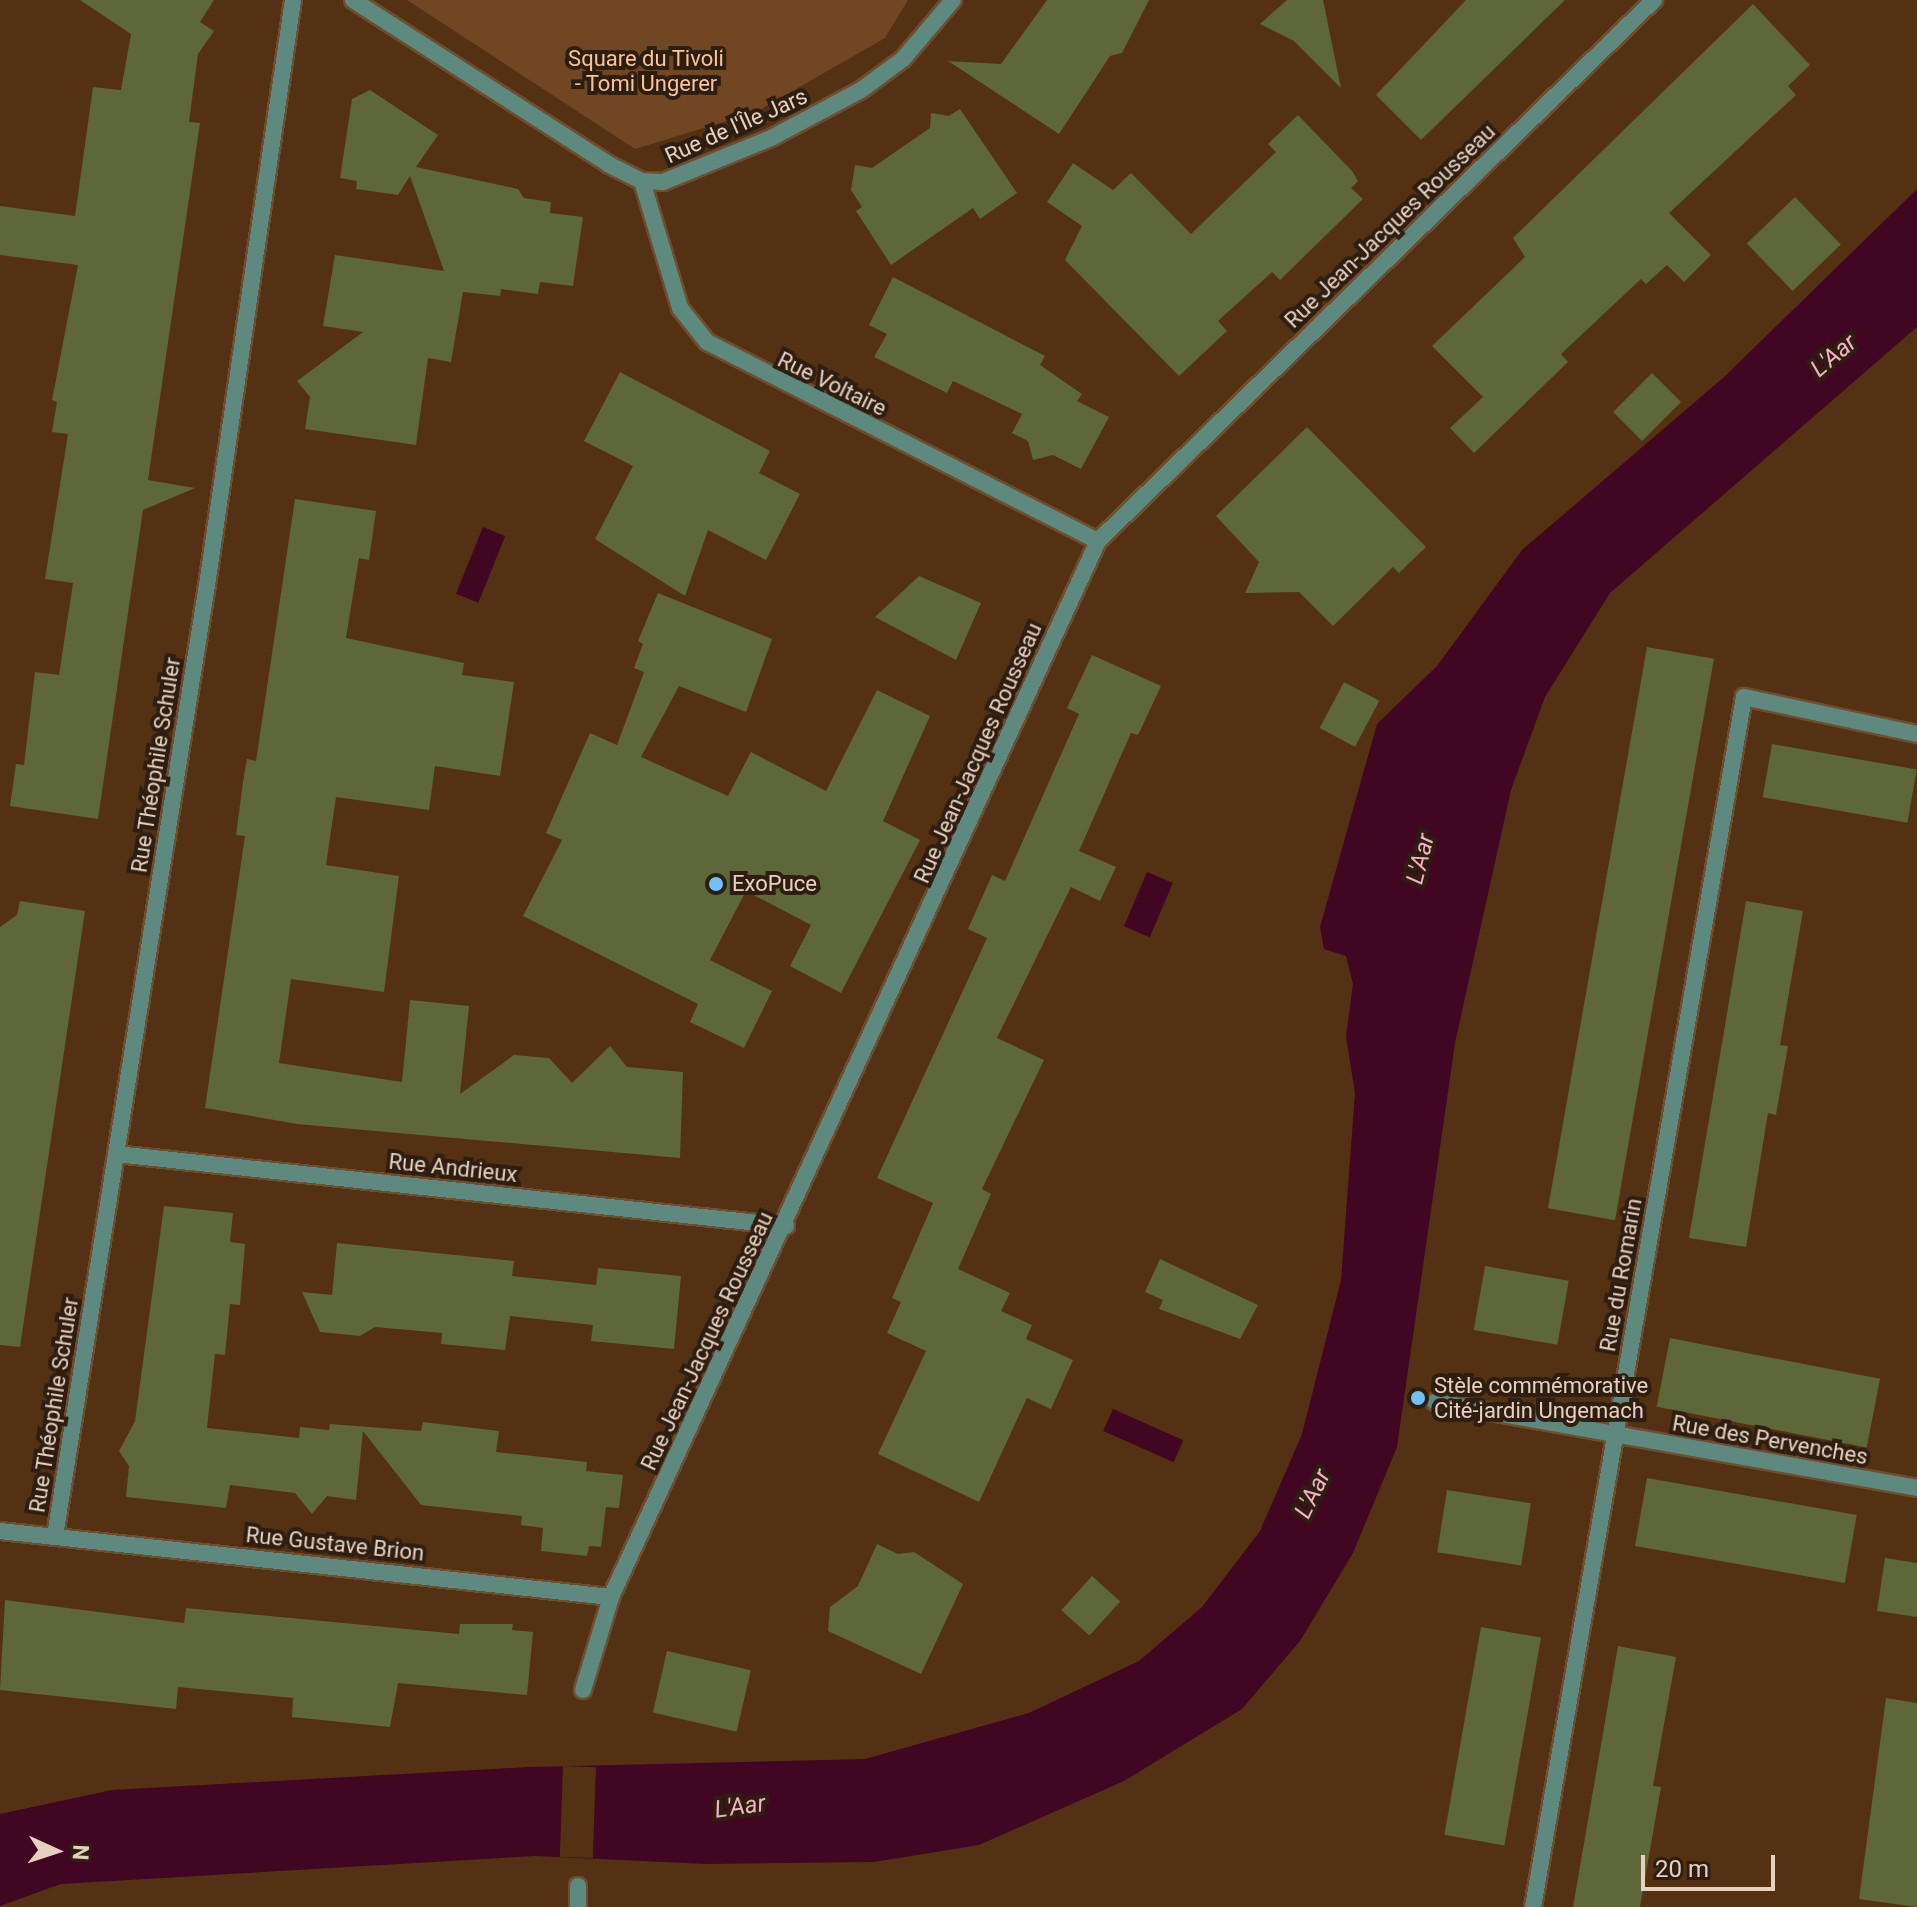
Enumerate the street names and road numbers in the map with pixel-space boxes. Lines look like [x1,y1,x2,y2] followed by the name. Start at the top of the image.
[661,83,811,169] street label: Rue de l'Île Jars
[1279,118,1501,334] street label: Rue Jean-Jacques Rousseau
[773,346,891,422] street label: Rue Voltaire
[909,619,1047,887] street label: Rue Jean-Jacques Rousseau
[126,655,186,875] street label: Rue Théophile Schuler
[387,1148,519,1188] street label: Rue Andrieux
[1595,1196,1647,1354] street label: Rue du Romarin
[635,1208,779,1474] street label: Rue Jean-Jacques Rousseau
[24,1295,84,1515] street label: Rue Théophile Schuler
[1670,1410,1870,1470] street label: Rue des Pervenches
[245,1522,425,1566] street label: Rue Gustave Brion

